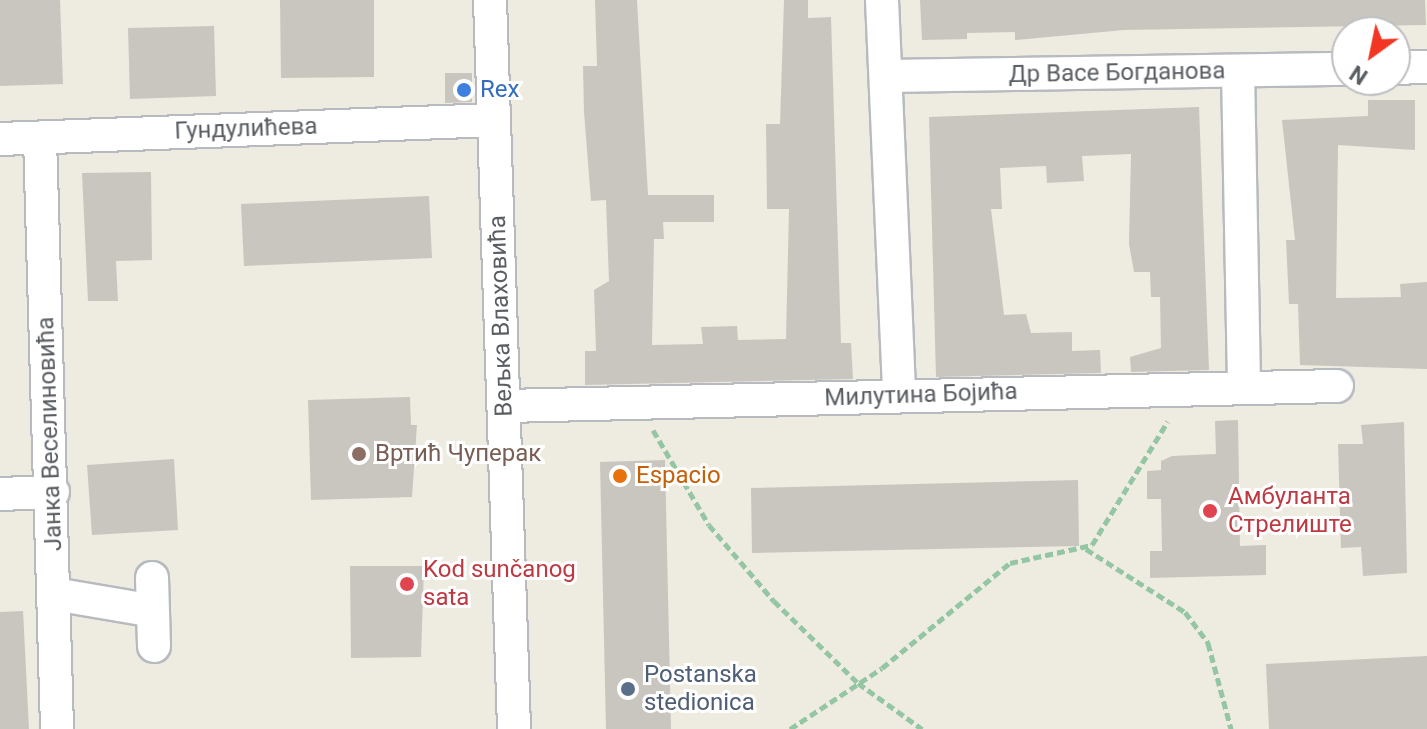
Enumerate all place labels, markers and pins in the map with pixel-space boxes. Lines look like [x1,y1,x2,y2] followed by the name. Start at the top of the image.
[480,76,519,104] place label: Rex
[455,81,473,99] marker: Rex
[375,440,541,468] place label: Вртић Чуперак
[350,445,368,463] marker: Вртић Чуперак
[636,462,721,490] place label: Espacio
[611,467,629,485] marker: Espacio
[1228,483,1352,539] place label: Амбуланта Стрелиште
[1199,500,1221,522] marker: Амбуланта Стрелиште
[423,556,576,612] place label: Kod sunčanog sata
[398,575,416,593] marker: Kod sunčanog sata
[644,661,757,717] place label: Postanska stedionica
[619,680,637,698] marker: Postanska stedionica

